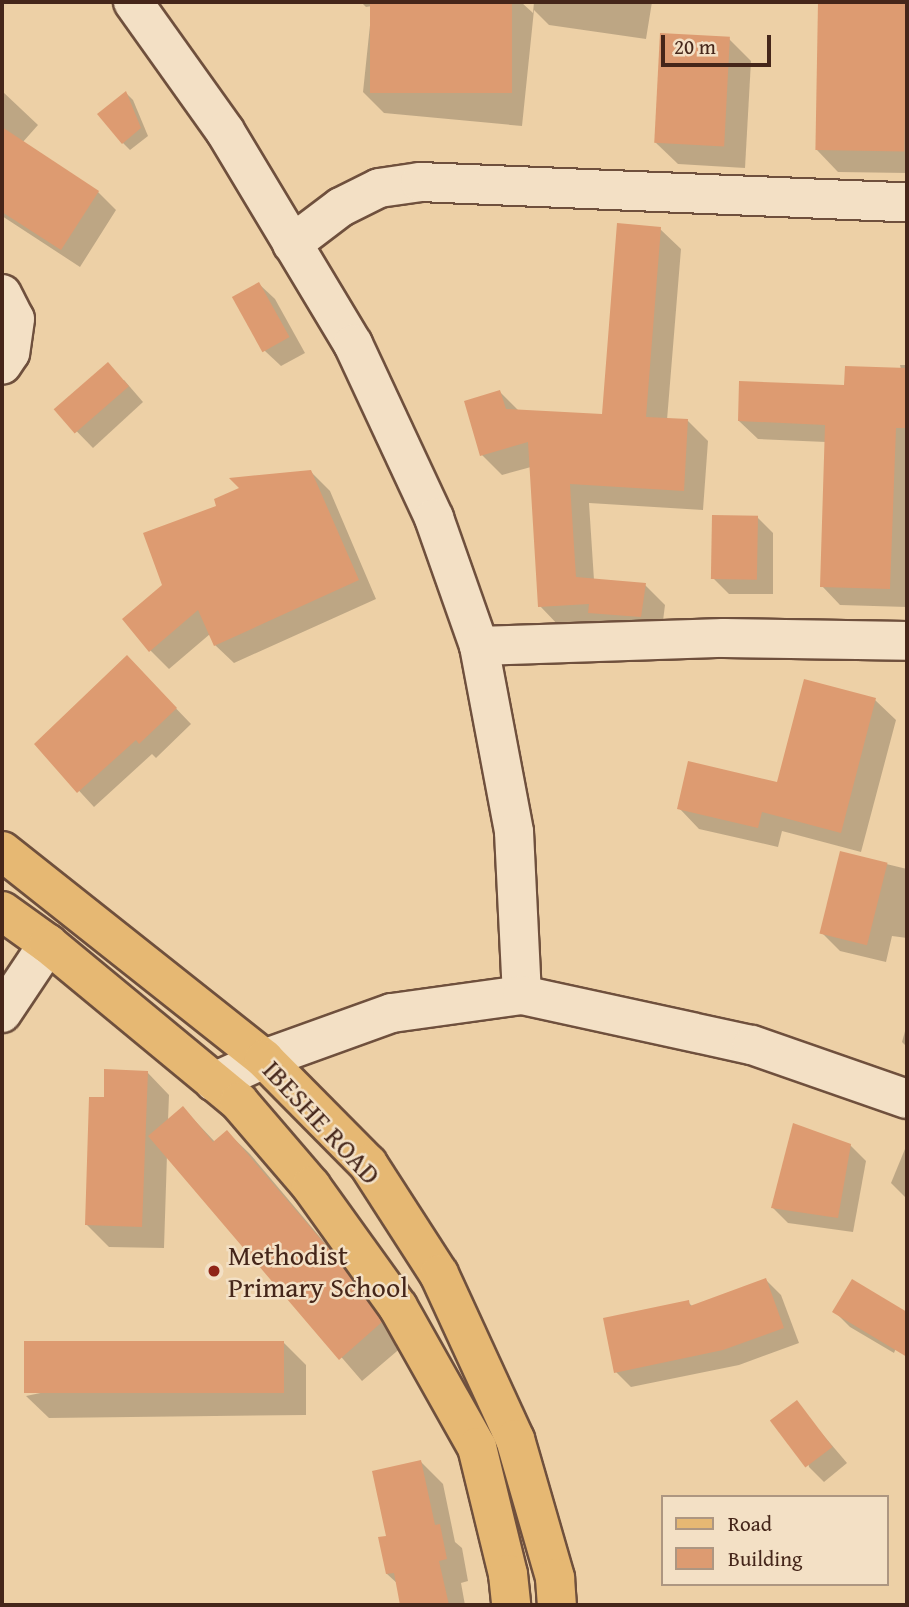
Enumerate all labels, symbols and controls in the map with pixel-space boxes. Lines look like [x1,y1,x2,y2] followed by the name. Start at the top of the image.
[664,21,774,65] scale bar
[674,31,716,62] text: 20 m
[256,1053,388,1191] street label: IBESHE ROAD
[228,1238,408,1304] place label: Methodist Primary School
[206,1263,222,1279] marker: Methodist Primary School
[660,1495,888,1586] legend
[728,1508,772,1539] text: Road
[728,1543,802,1574] text: Building

